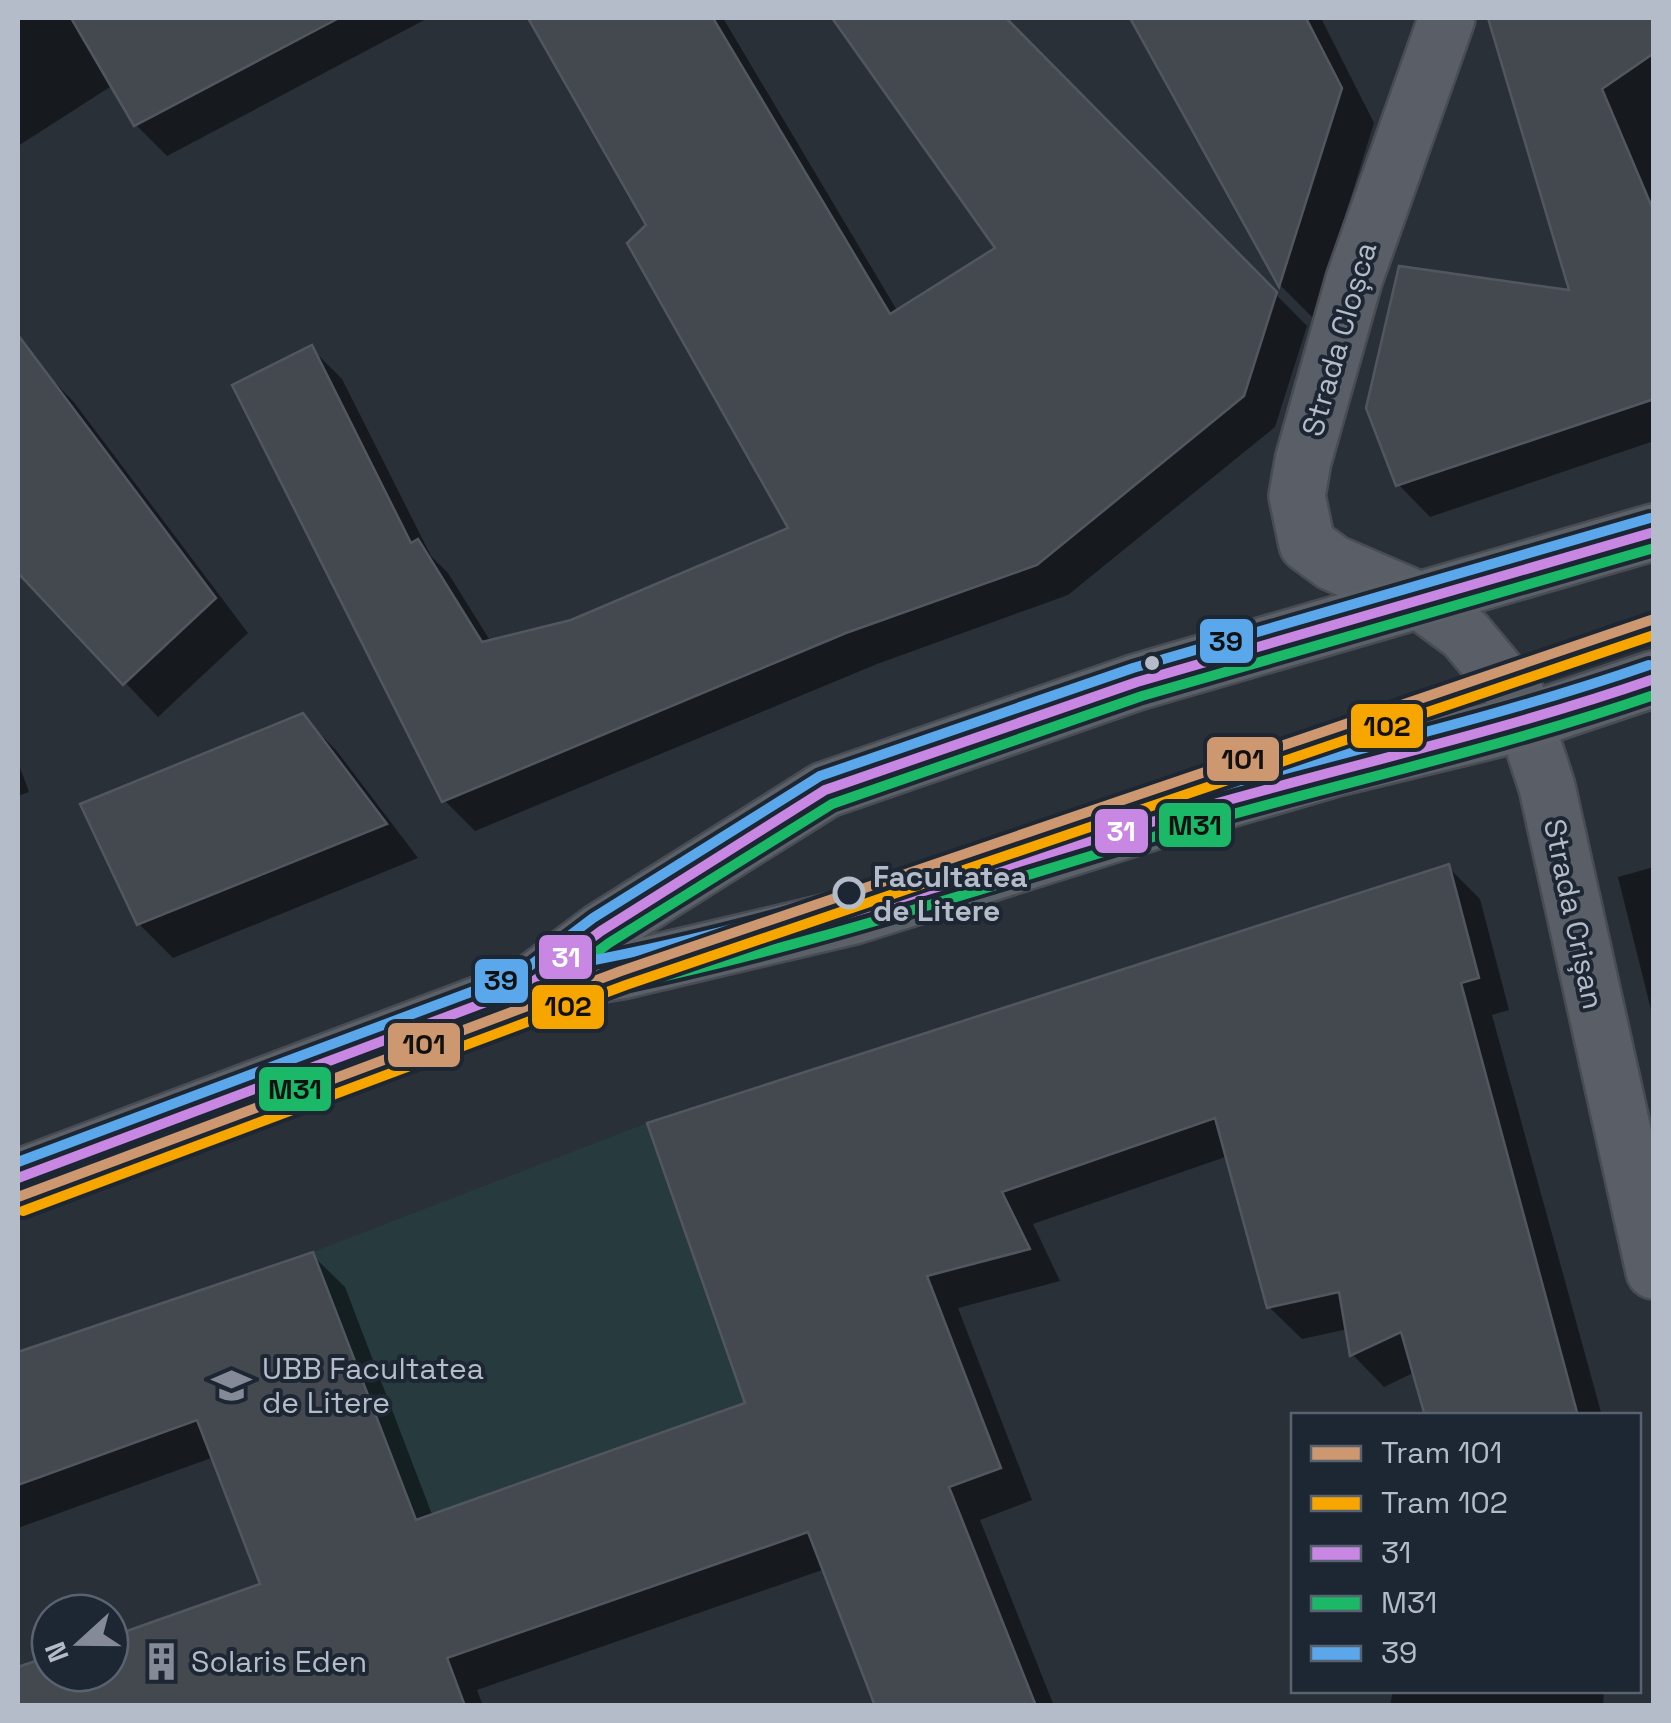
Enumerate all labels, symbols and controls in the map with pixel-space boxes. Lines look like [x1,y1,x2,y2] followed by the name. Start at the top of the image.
[1293,237,1385,441] street label: Strada Cloșca
[1198,617,1255,665] line badge: 39
[1209,623,1243,659] text: 39
[1142,653,1162,673] unlabelled marker
[1349,702,1425,750] line badge: 102
[1363,708,1411,744] text: 102
[1205,735,1281,783] line badge: 101
[1221,741,1265,777] text: 101
[1157,801,1233,849] line badge: M31
[1093,807,1150,855] line badge: 31
[1168,807,1222,843] text: M31
[1106,813,1136,849] text: 31
[1535,815,1613,1013] street label: Strada Crișan
[873,857,1028,930] place label: Facultatea de Litere
[834,878,864,908] marker: Facultatea de Litere
[537,933,594,981] line badge: 31
[551,939,581,975] text: 31
[473,957,530,1005] line badge: 39
[484,962,518,998] text: 39
[530,983,606,1031] line badge: 102
[544,988,592,1024] text: 102
[386,1021,462,1069] line badge: 101
[402,1026,446,1062] text: 101
[257,1065,333,1113] line badge: M31
[268,1071,322,1107] text: M31
[262,1349,484,1422] place label: UBB Facultatea de Litere
[211,1364,253,1406] school or university icon: UBB Facultatea de Litere
[1291,1413,1641,1693] legend
[1381,1433,1502,1472] text: Tram 101
[1381,1483,1508,1522] text: Tram 102
[1381,1533,1411,1572] text: 31
[1381,1583,1437,1622] text: M31
[30,1593,130,1693] north arrow
[1381,1633,1417,1672] text: 39
[36,1637,77,1667] text: N
[140,1640,182,1682] building icon: Solaris Eden
[191,1642,367,1681] place label: Solaris Eden

